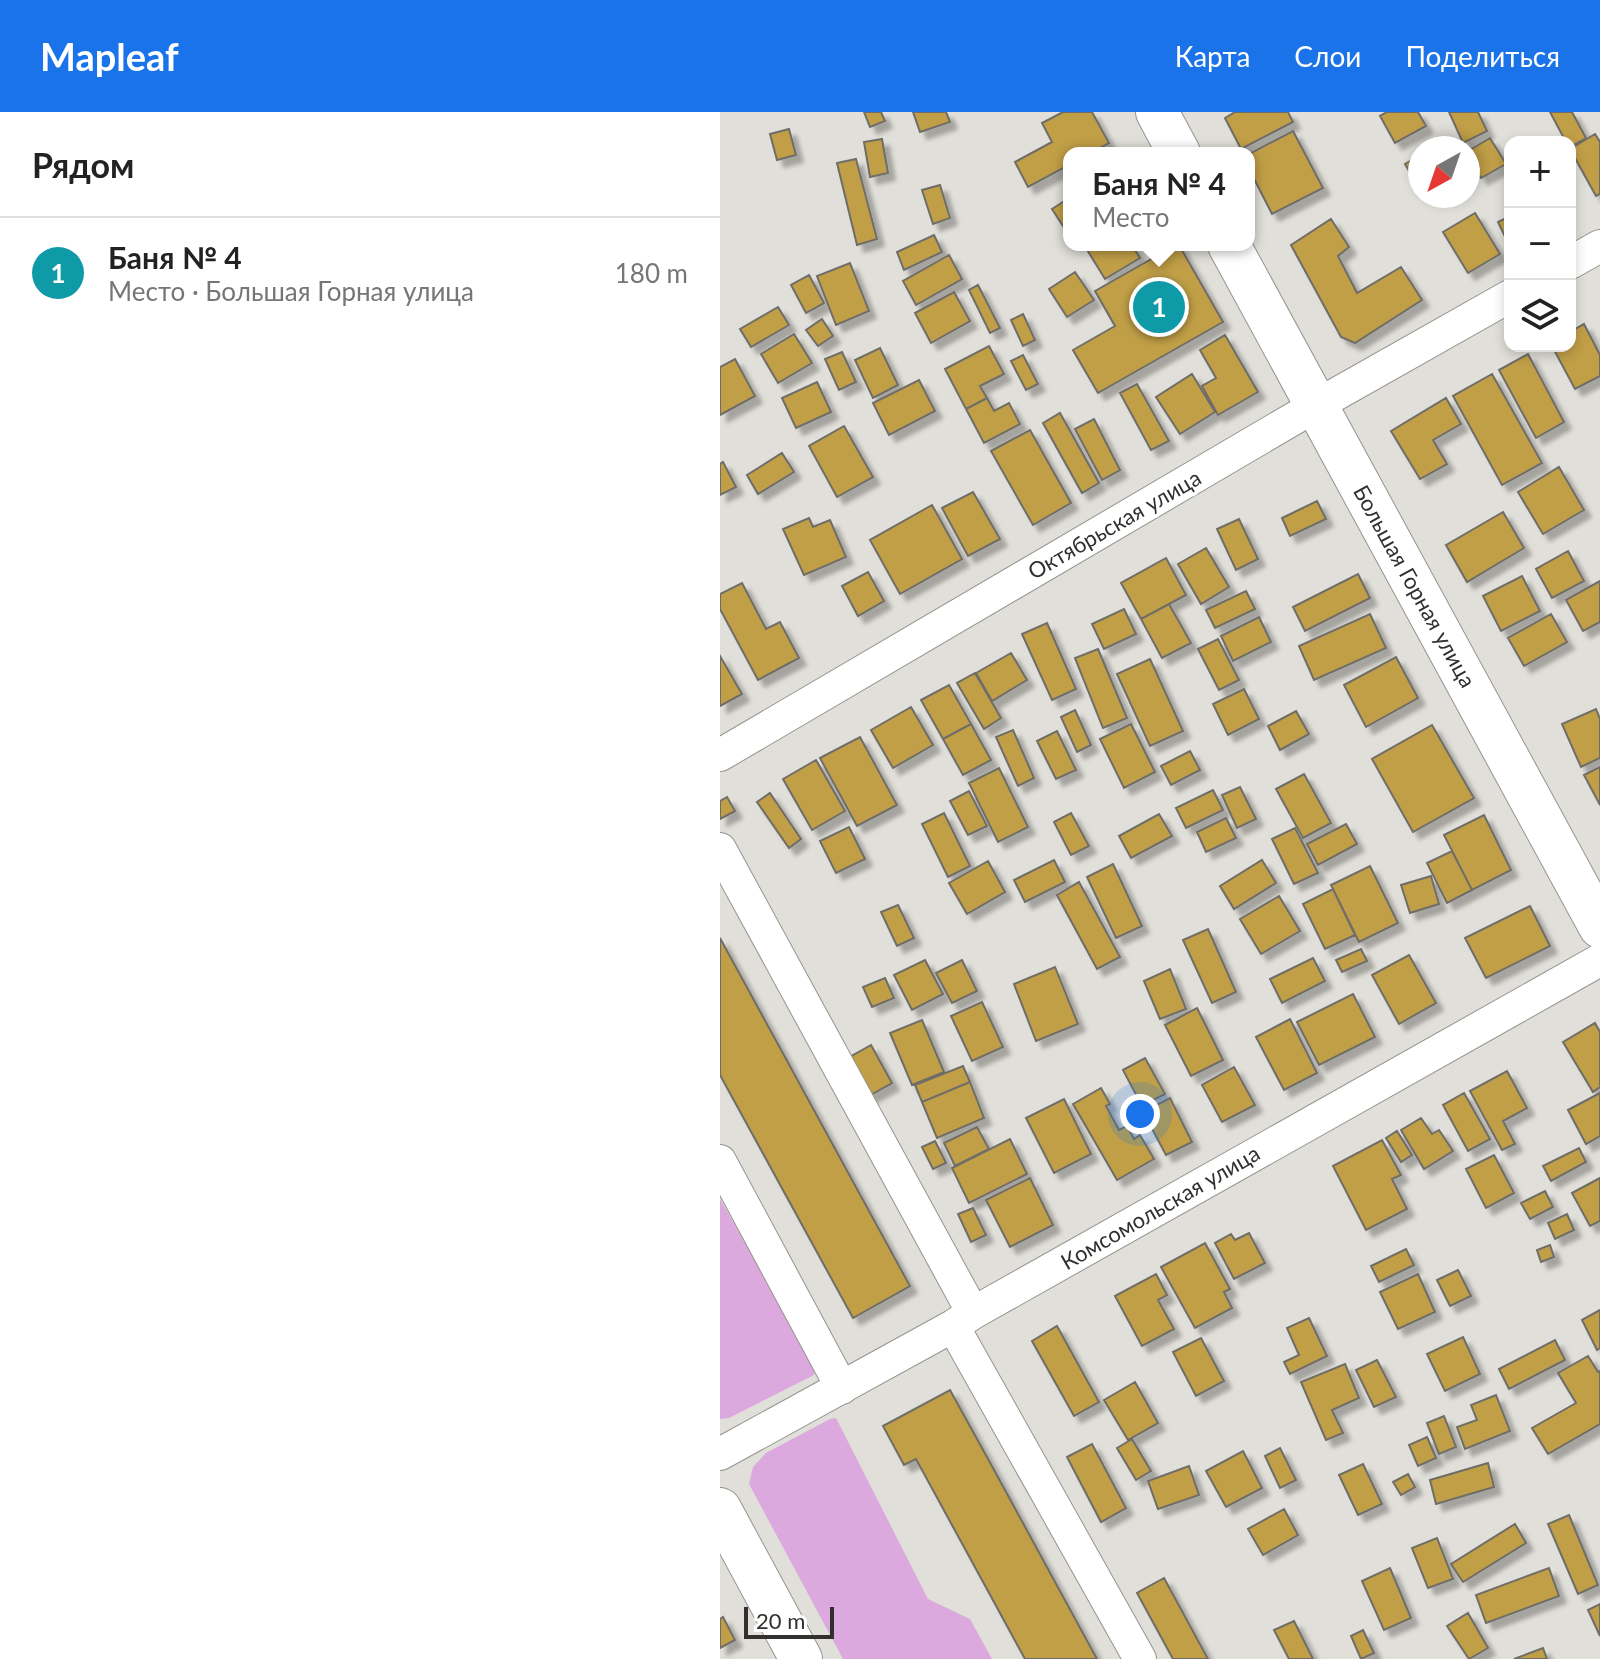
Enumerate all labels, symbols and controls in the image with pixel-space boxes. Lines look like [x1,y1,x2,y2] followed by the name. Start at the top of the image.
[40,33,179,79] text: Mapleaf
[1175,39,1250,73] text: Карта
[1294,39,1361,73] text: Слои
[1405,39,1560,73] text: Поделиться
[1408,136,1480,208] north arrow
[1504,136,1576,352] map controls
[1504,136,1576,208] button: +
[32,144,134,185] text: Рядом
[1063,147,1255,251] popup
[1092,165,1226,201] text: Баня № 4
[1092,201,1169,233] text: Место
[1504,208,1576,280] button: −
[108,239,242,275] text: Баня № 4
[50,257,66,289] text: 1
[615,257,688,289] text: 180 m
[108,275,474,307] text: Место · Большая Горная улица
[1133,277,1185,337] pin: 1
[1504,280,1576,352] button: layers
[1023,463,1205,585] street label: Октябрьская улица
[1348,480,1482,692] street label: Большая Горная улица
[1120,1094,1160,1134] your location
[1056,1139,1264,1275] street label: Комсомольская улица
[744,1603,834,1639] scale bar
[756,1607,805,1634] text: 20 m

